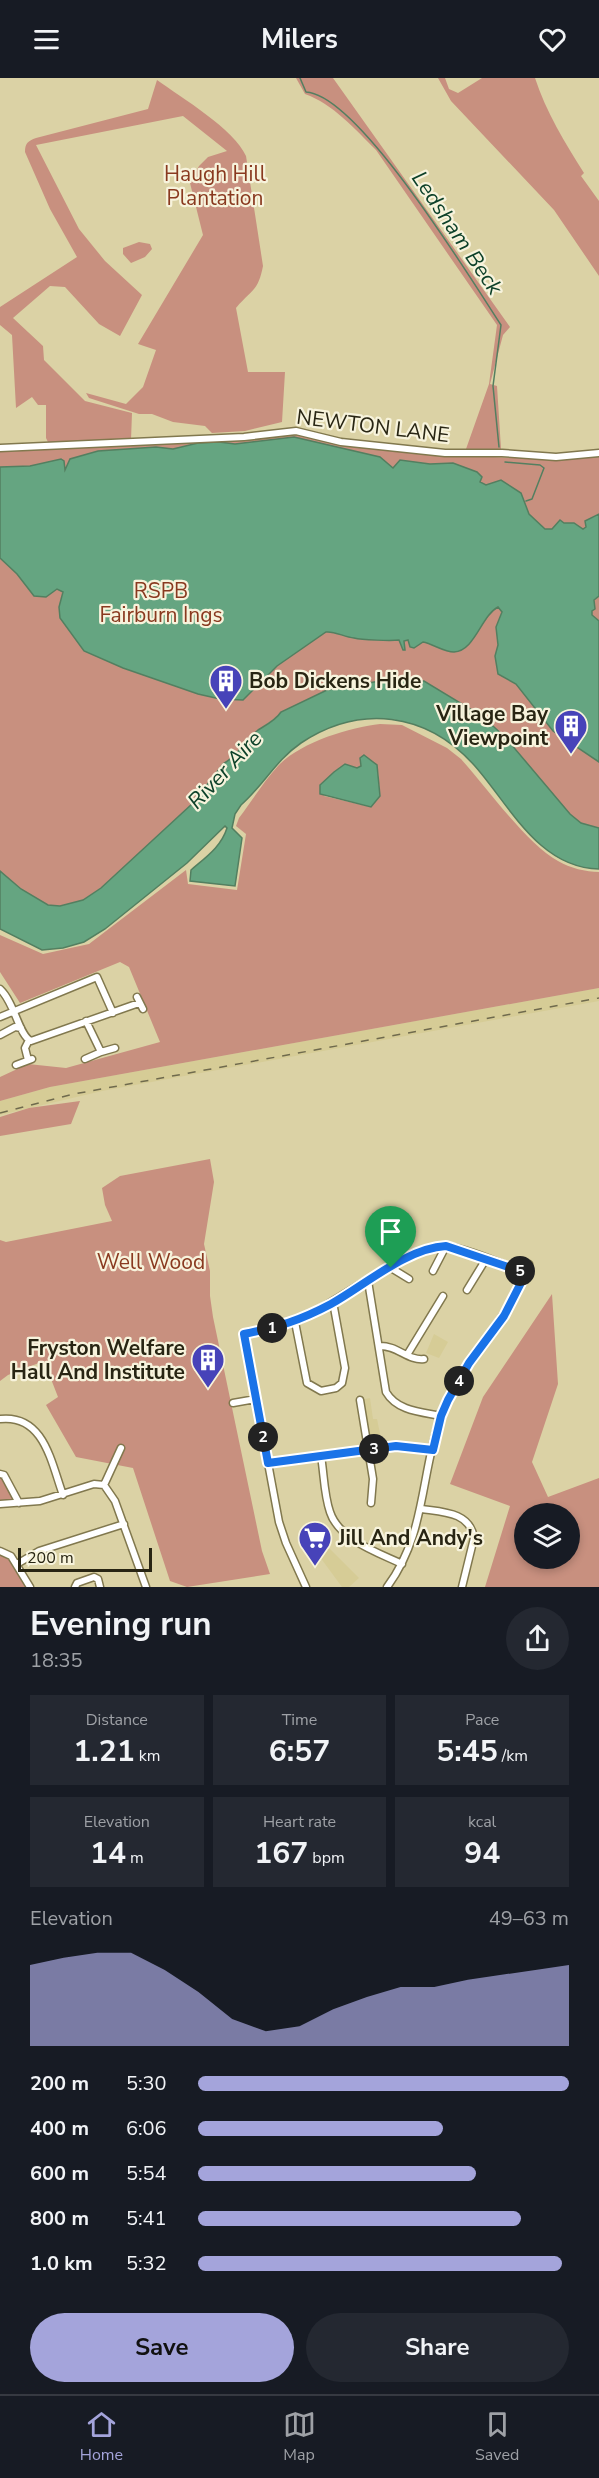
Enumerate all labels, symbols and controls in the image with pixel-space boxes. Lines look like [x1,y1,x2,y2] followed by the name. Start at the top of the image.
[261,21,338,58] text: Milers
[30,23,63,56] icon: menu
[536,23,569,56] icon: heart
[164,160,267,212] park label: Haugh Hill Plantation
[404,165,510,302] water label: Ledsham Beck
[295,403,451,449] street label: NEWTON LANE
[99,577,223,629] park label: RSPB Fairburn Ings
[208,663,244,710] building icon: Bob Dickens Hide
[249,667,421,695] place label: Bob Dickens Hide
[435,700,549,752] place label: Village Bay Viewpoint
[553,708,589,755] building icon: Village Bay Viewpoint
[181,724,269,816] water label: River Aire
[365,1206,416,1268] pin
[374,1215,407,1248] icon: arrive
[97,1248,205,1276] park label: Well Wood
[505,1256,535,1286] pin: 5
[515,1260,525,1282] text: 5
[257,1313,287,1343] pin: 1
[267,1317,277,1339] text: 1
[11,1334,185,1386] place label: Fryston Welfare Hall And Institute
[190,1342,226,1389] building icon: Fryston Welfare Hall And Institute
[444,1366,474,1396] pin: 4
[454,1370,464,1392] text: 4
[248,1422,278,1452] pin: 2
[258,1426,268,1448] text: 2
[359,1434,389,1464] pin: 3
[369,1438,379,1460] text: 3
[514,1503,580,1569] map controls
[514,1503,580,1569] button: layers
[297,1520,333,1567] supermarket icon: Jill And Andy's
[337,1524,483,1552] place label: Jill And Andy's
[18,1545,152,1572] scale bar
[27,1547,74,1569] text: 200 m
[30,1602,212,1647] text: Evening run
[506,1607,569,1670] button: share
[30,1647,83,1674] text: 18:35
[86,1709,148,1731] text: Distance
[282,1709,317,1731] text: Time
[465,1709,499,1731] text: Pace
[73,1731,135,1772] text: 1.21
[269,1731,330,1772] text: 6:57
[436,1731,498,1772] text: 5:45
[135,1745,160,1767] text: km
[498,1745,528,1767] text: /km
[84,1811,150,1833] text: Elevation
[263,1811,336,1833] text: Heart rate
[468,1811,496,1833] text: kcal
[90,1833,126,1874] text: 14
[254,1833,308,1874] text: 167
[464,1833,500,1874] text: 94
[126,1847,144,1869] text: m
[308,1847,345,1869] text: bpm
[30,1905,113,1932] text: Elevation
[489,1905,569,1932] text: 49–63 m
[30,2070,89,2097] text: 200 m
[126,2070,167,2097] text: 5:30
[30,2115,89,2142] text: 400 m
[126,2115,167,2142] text: 6:06
[30,2160,89,2187] text: 600 m
[126,2160,167,2187] text: 5:54
[30,2205,89,2232] text: 800 m
[126,2205,167,2232] text: 5:41
[30,2250,93,2277] text: 1.0 km
[126,2250,167,2277] text: 5:32
[30,2313,294,2382] button: Save
[306,2313,569,2382] button: Share
[80,2408,123,2466] tab: Home
[283,2408,316,2466] tab: Map
[475,2408,519,2466] tab: Saved

